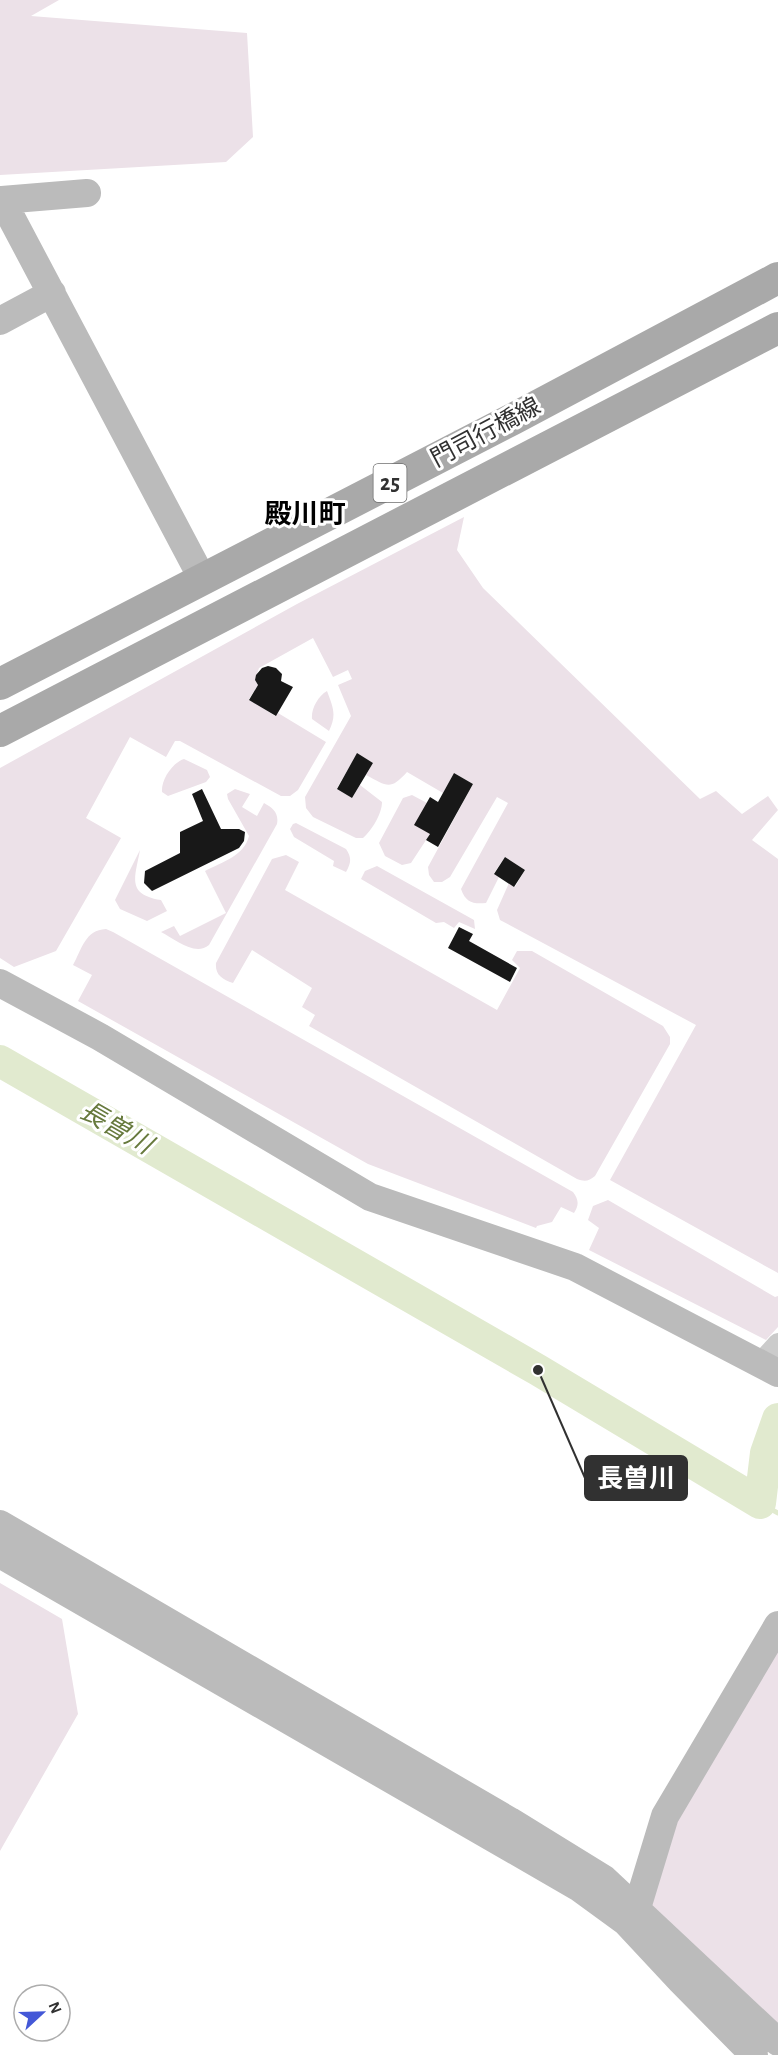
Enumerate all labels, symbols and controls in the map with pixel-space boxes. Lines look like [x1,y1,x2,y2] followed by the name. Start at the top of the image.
[426,392,545,472] street label: 門司行橋線
[374,464,406,502] road number: 25
[265,500,346,528] district label: 殿川町
[76,1096,159,1160] water label: 長曽川
[585,1456,687,1500] callout: 長曽川
[597,1464,675,1492] text: 長曽川
[12,1983,72,2043] north arrow
[45,2000,64,2016] text: N

